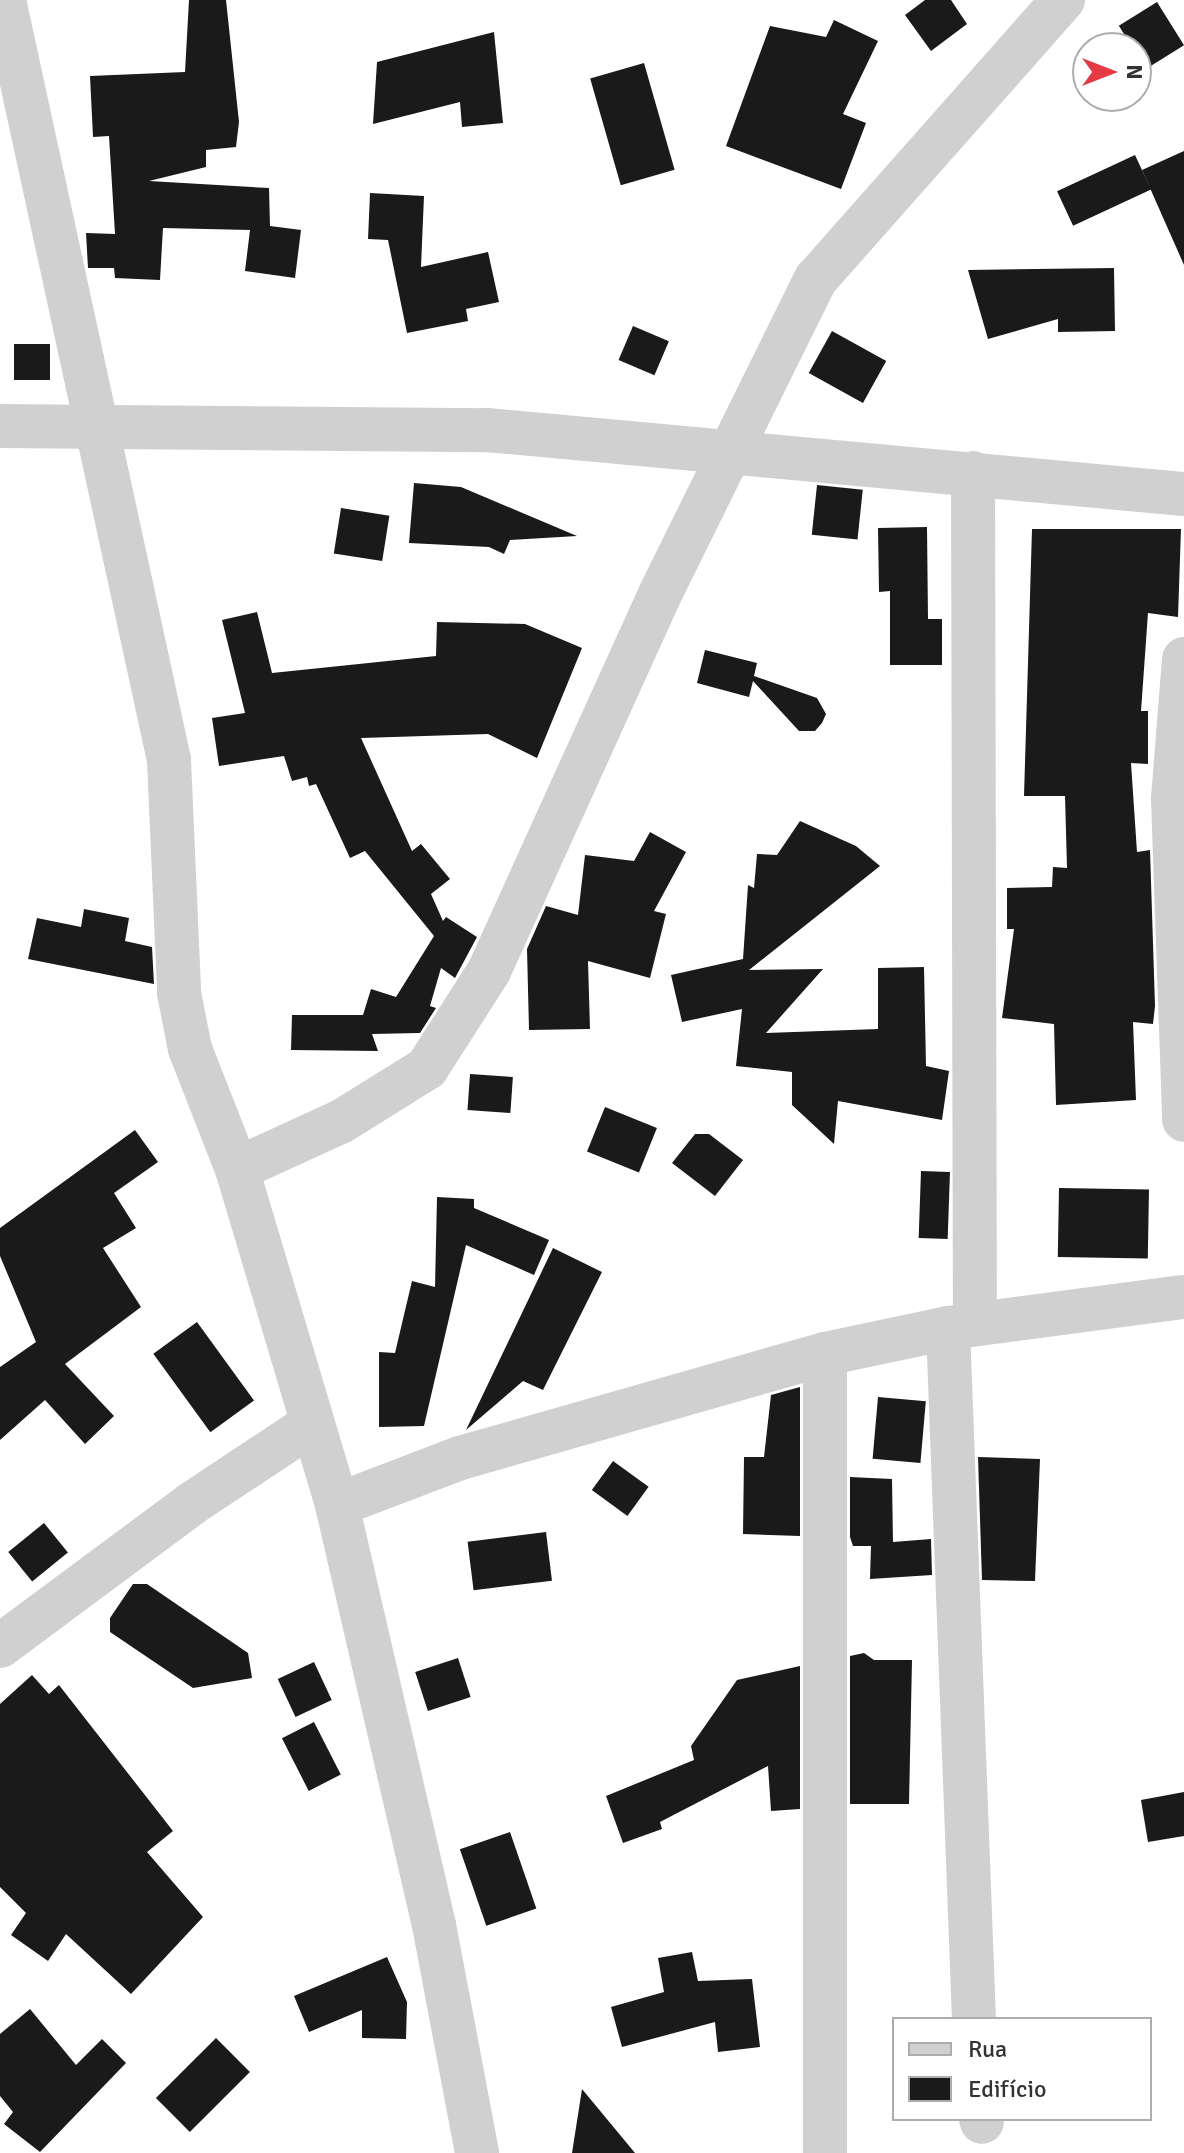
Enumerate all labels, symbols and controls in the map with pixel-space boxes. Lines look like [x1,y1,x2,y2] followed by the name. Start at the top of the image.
[1072,32,1152,112] north arrow
[1121,64,1148,80] text: N
[892,2017,1152,2121] legend
[968,2034,1007,2064] text: Rua
[968,2074,1046,2104] text: Edifício

